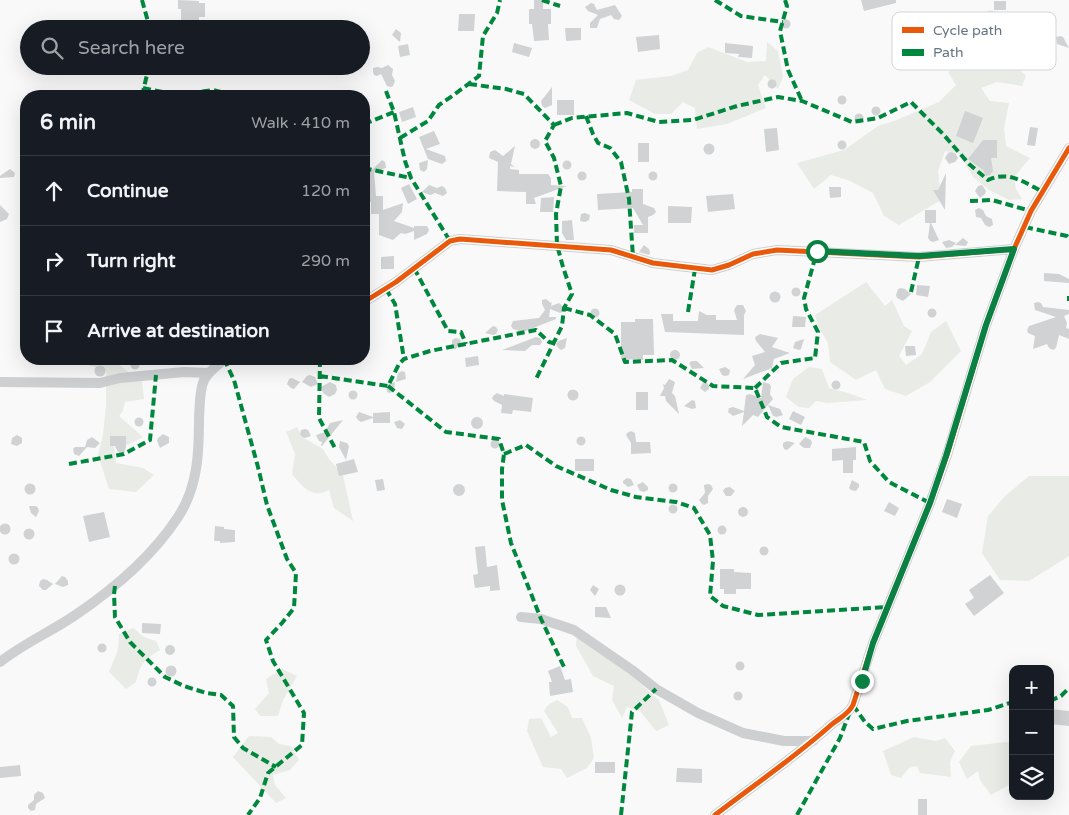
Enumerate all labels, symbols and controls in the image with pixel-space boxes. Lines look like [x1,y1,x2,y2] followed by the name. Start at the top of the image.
[892,12,1056,70] legend
[20,20,370,75] search box
[933,22,1002,39] text: Cycle path
[38,34,66,62] icon: search
[78,37,185,59] text: Search here
[933,44,964,61] text: Path
[40,110,96,135] text: 6 min
[251,113,350,133] text: Walk · 410 m
[40,177,68,205] icon: ahead
[87,180,169,202] text: Continue
[301,181,350,201] text: 120 m
[806,240,829,263] route start
[40,247,68,275] icon: right
[87,250,175,272] text: Turn right
[301,251,350,271] text: 290 m
[40,317,68,345] icon: arrive
[87,320,270,342] text: Arrive at destination
[1009,665,1054,800] map controls
[1009,665,1054,710] button: +
[851,670,874,693] route end
[1009,710,1054,755] button: −
[1009,755,1054,800] button: layers

